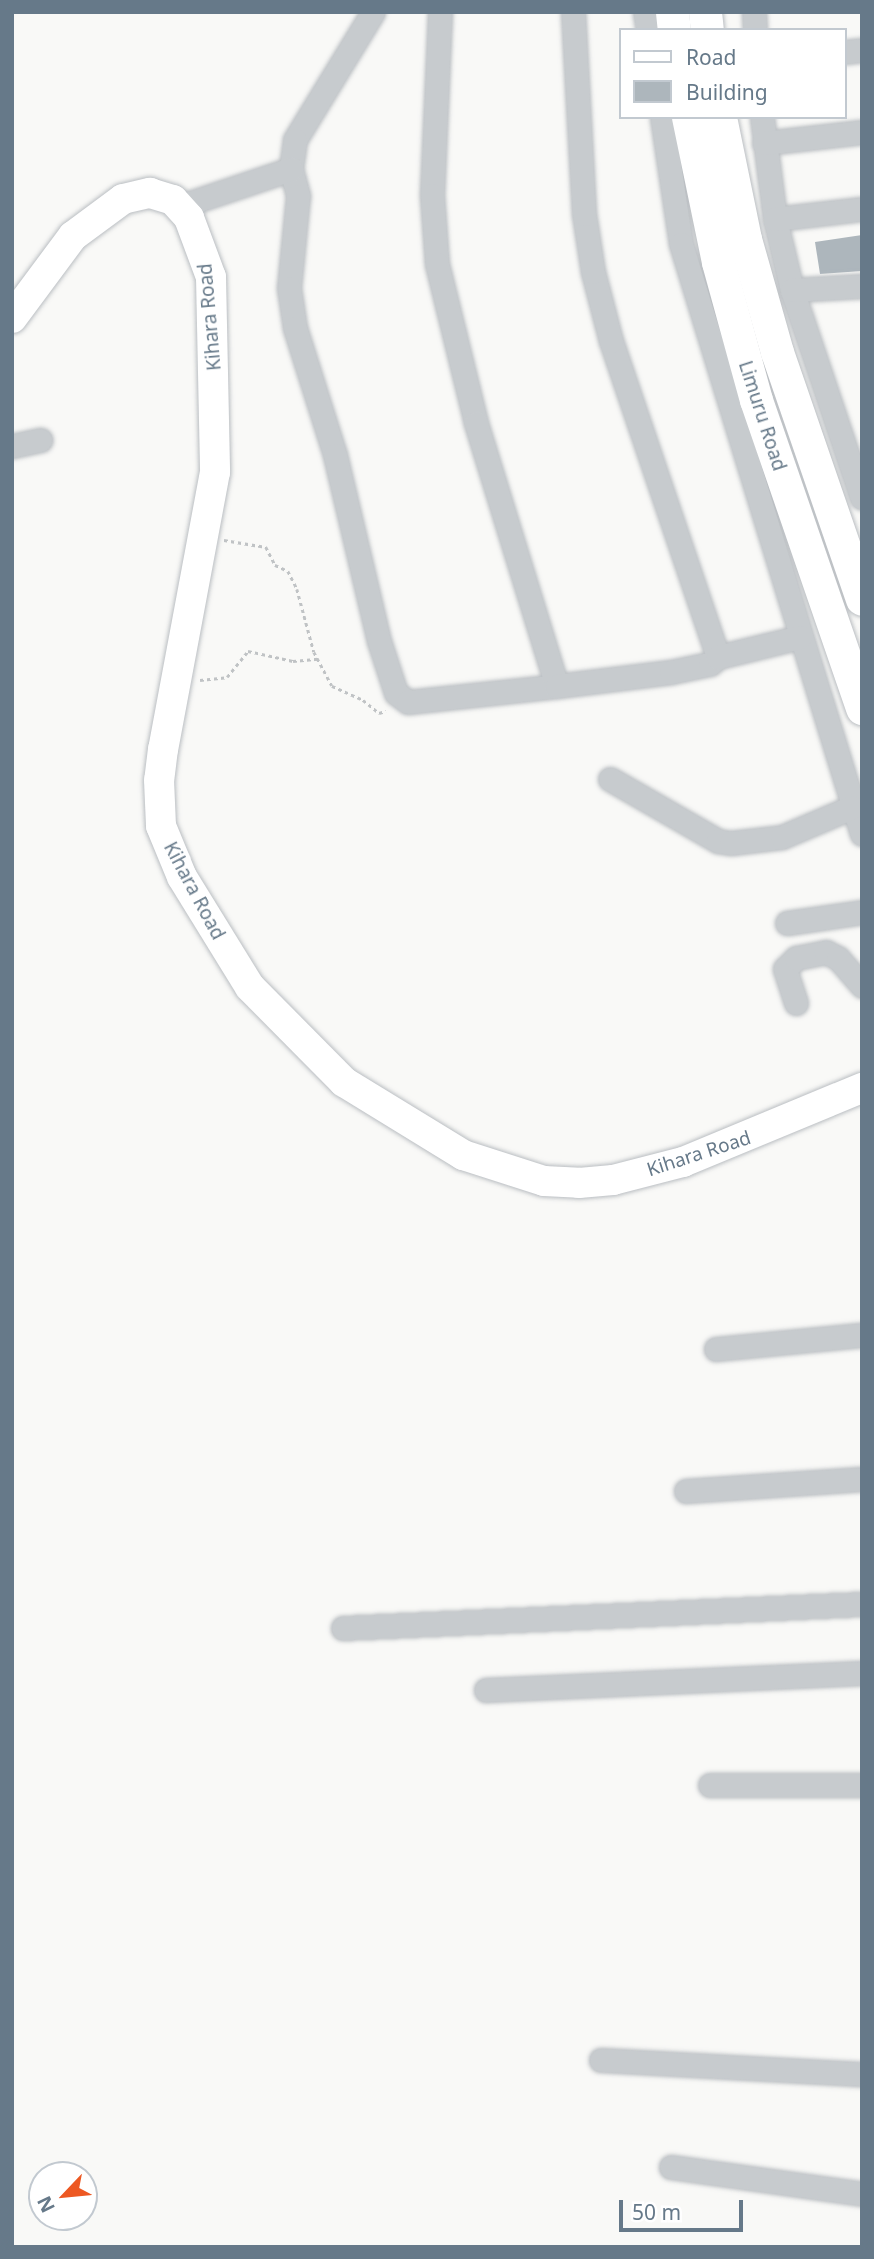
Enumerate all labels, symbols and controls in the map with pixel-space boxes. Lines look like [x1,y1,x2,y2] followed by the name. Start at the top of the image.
[618,28,846,119] legend
[686,43,736,71] text: Road
[686,78,768,106] text: Building
[194,262,226,372] street label: Kihara Road
[733,358,791,474] street label: Limuru Road
[159,838,229,944] street label: Kihara Road
[644,1127,754,1181] street label: Kihara Road
[28,2161,98,2231] north arrow
[622,2186,746,2230] scale bar
[31,2192,61,2217] text: N
[632,2198,681,2226] text: 50 m

